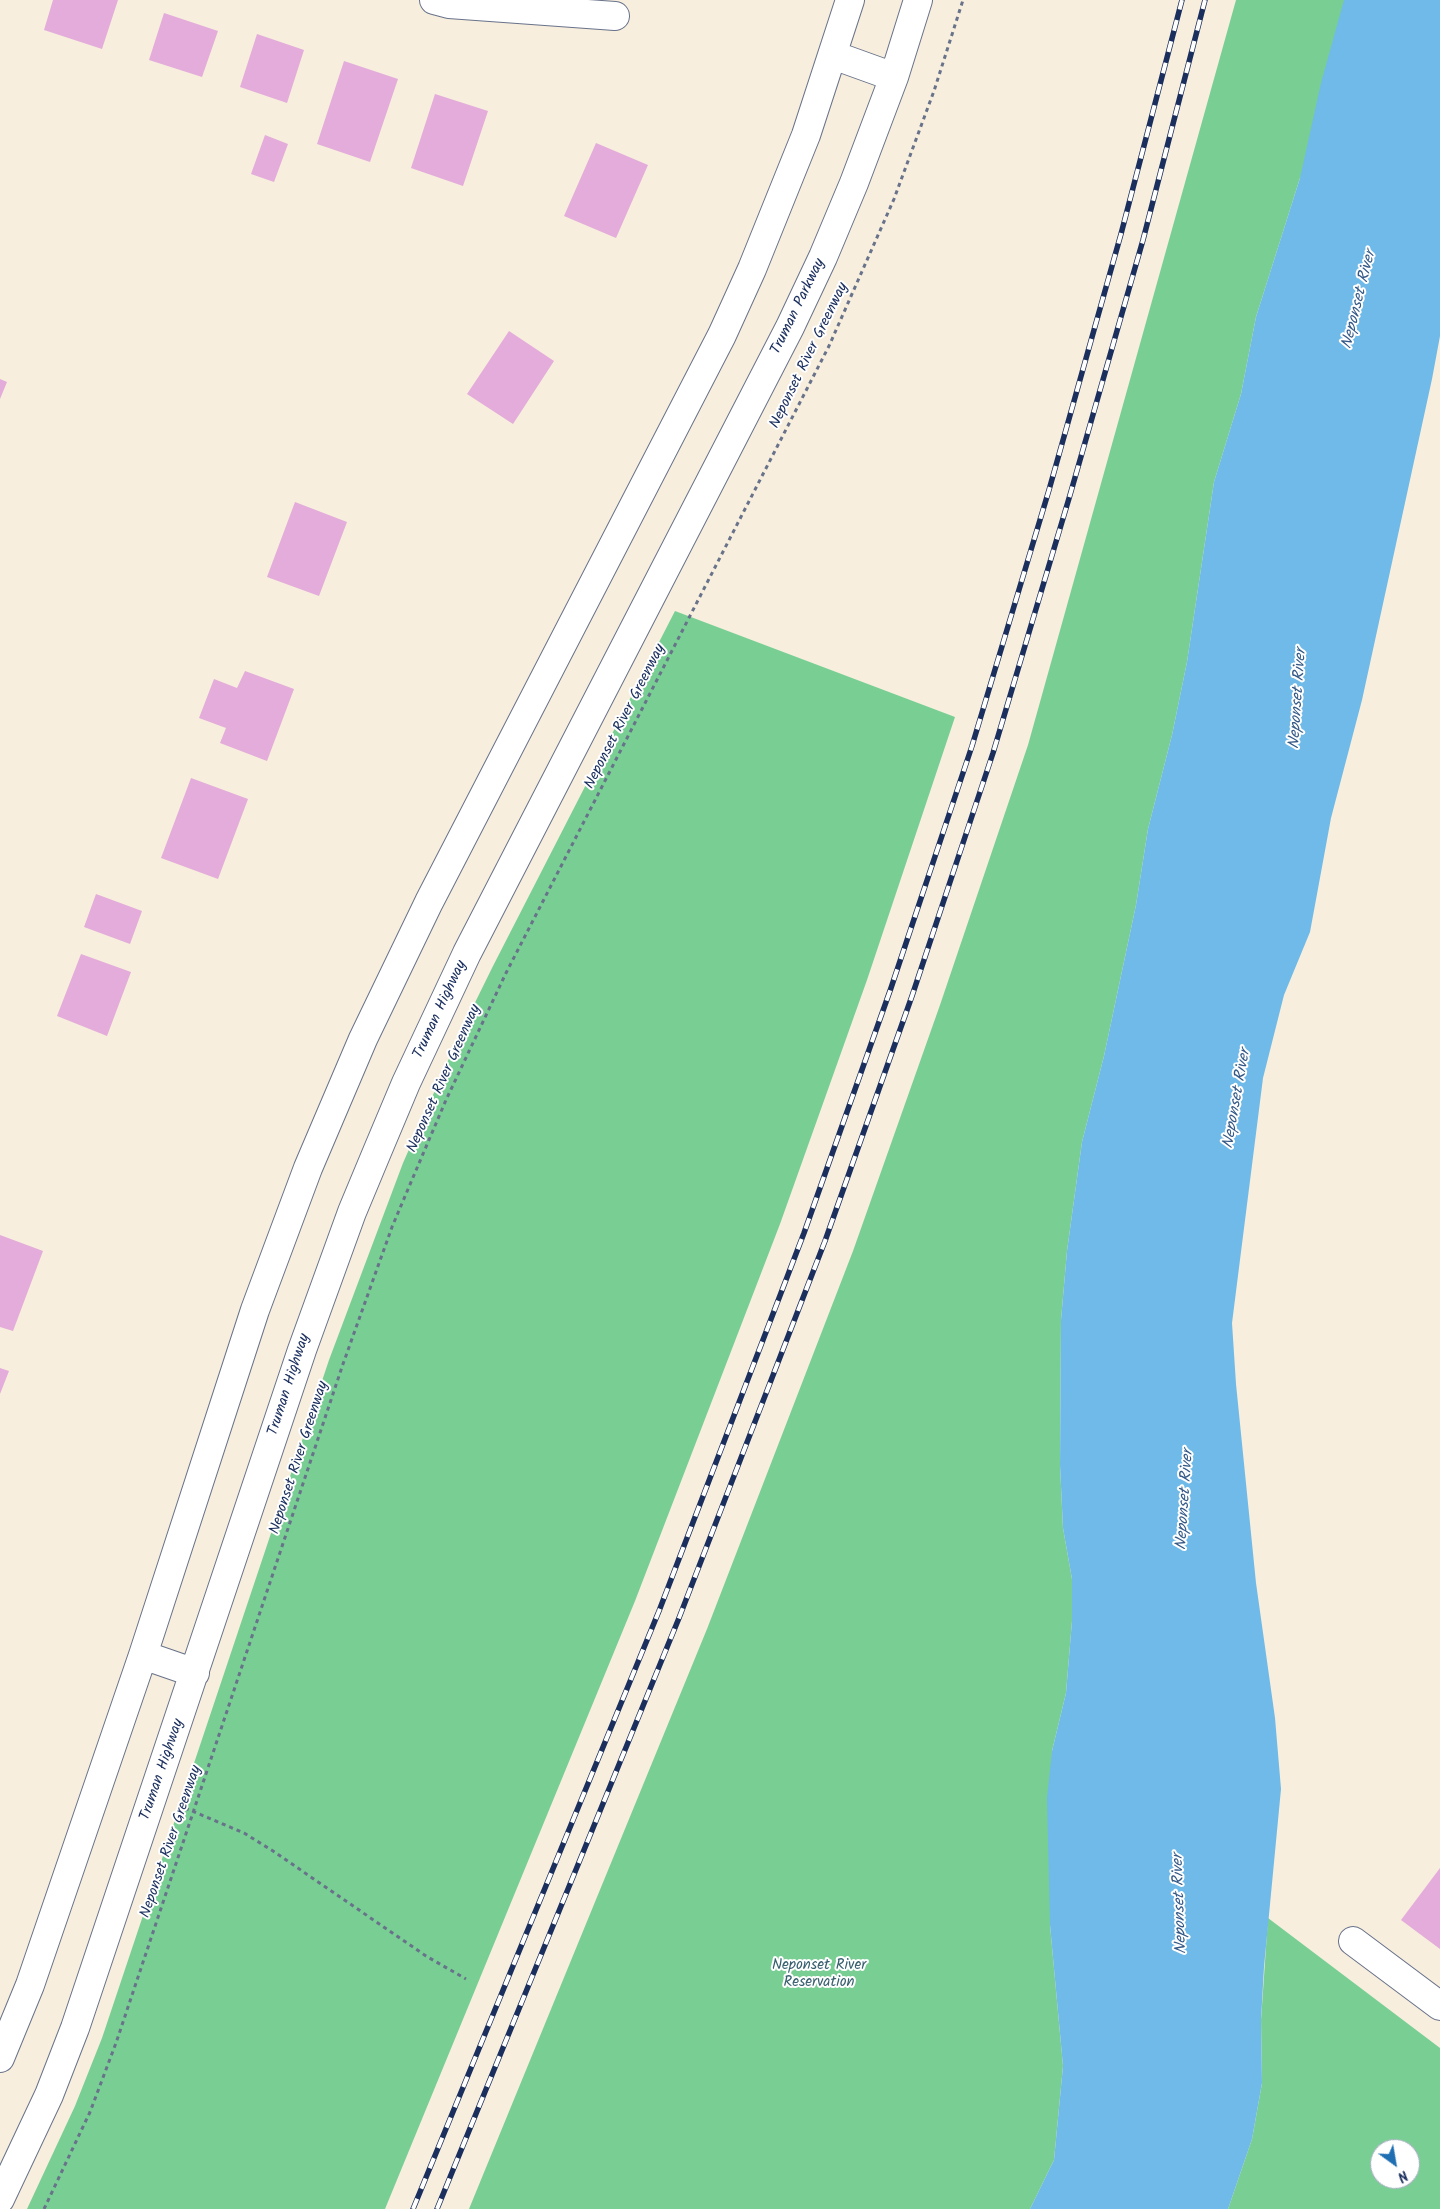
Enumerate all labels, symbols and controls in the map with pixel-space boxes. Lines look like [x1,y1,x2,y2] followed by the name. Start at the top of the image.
[1339,249,1381,351] water label: Neponset River
[768,256,830,358] street label: Truman Parkway
[767,280,853,432] street label: Neponset River Greenway
[582,642,670,792] street label: Neponset River Greenway
[1286,648,1312,750] water label: Neponset River
[410,958,472,1062] street label: Truman Highway
[404,1002,486,1156] street label: Neponset River Greenway
[1220,1048,1256,1150] water label: Neponset River
[265,1332,315,1438] street label: Truman Highway
[267,1379,333,1537] street label: Neponset River Greenway
[1173,1449,1199,1551] water label: Neponset River
[137,1717,189,1823] street label: Truman Highway
[137,1763,207,1921] street label: Neponset River Greenway
[1170,1853,1192,1955] water label: Neponset River
[772,1957,866,1992] park label: Neponset River Reservation
[1370,2139,1420,2189] north arrow
[1393,2164,1412,2188] text: N

